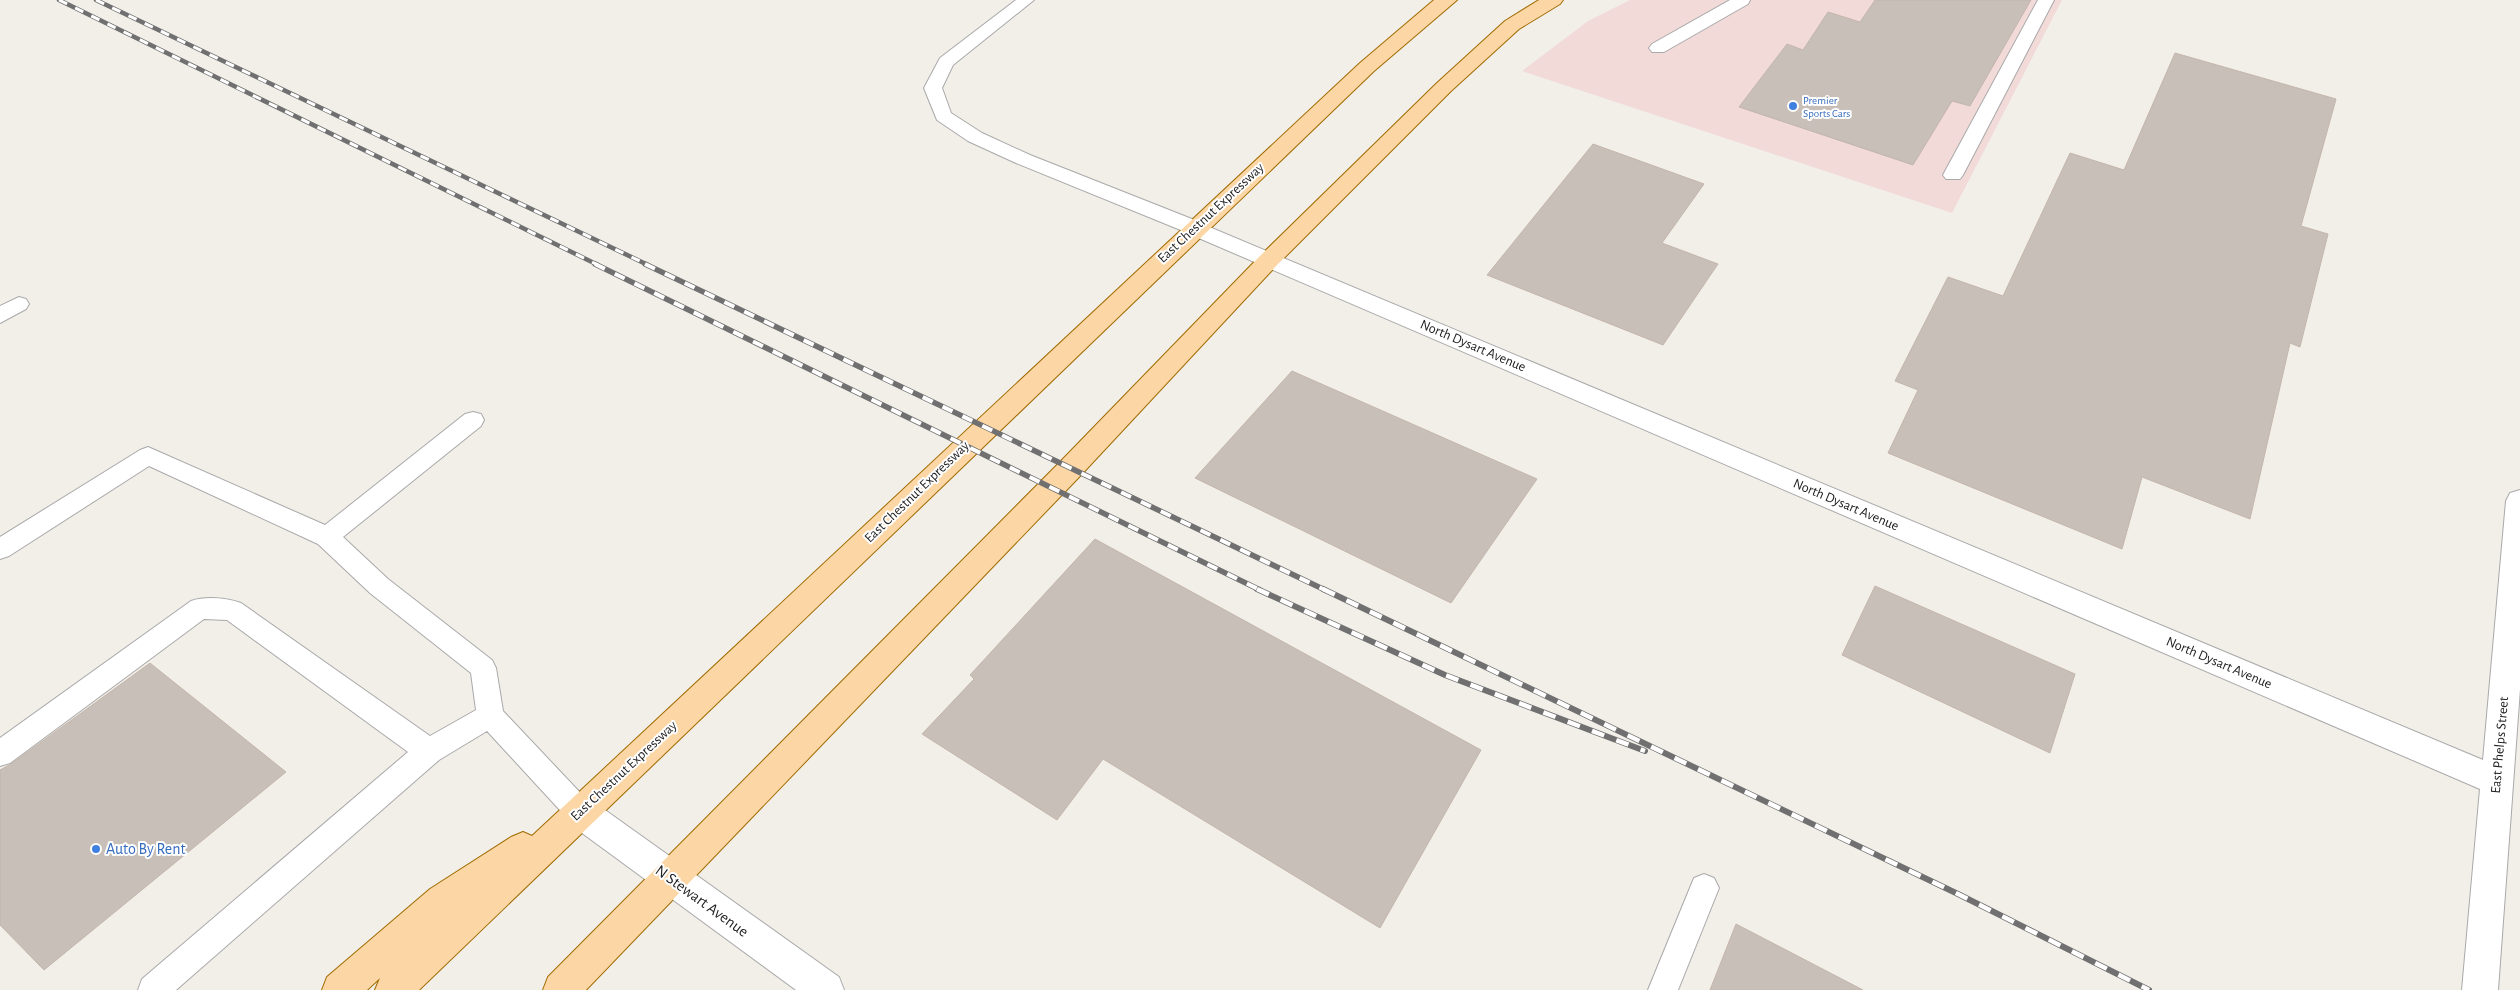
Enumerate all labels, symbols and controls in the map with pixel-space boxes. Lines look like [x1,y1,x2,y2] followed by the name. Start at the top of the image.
[1803,95,1850,119] place label: Premier Sports Cars
[1787,100,1799,112] marker: Premier Sports Cars
[1155,160,1267,266] street label: East Chestnut Expressway
[1418,317,1528,375] street label: North Dysart Avenue
[862,439,972,545] street label: East Chestnut Expressway
[1791,476,1901,534] street label: North Dysart Avenue
[2164,634,2274,692] street label: North Dysart Avenue
[2489,696,2511,794] street label: East Phelps Street
[568,718,680,824] street label: East Chestnut Expressway
[106,841,186,858] place label: Auto By Rent
[90,843,102,855] marker: Auto By Rent
[653,862,751,940] street label: N Stewart Avenue

